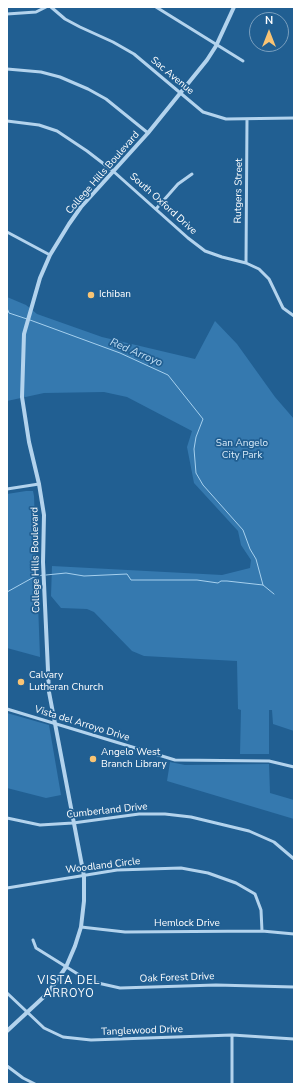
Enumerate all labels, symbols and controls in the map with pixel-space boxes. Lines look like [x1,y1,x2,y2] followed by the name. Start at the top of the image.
[249,12,289,52] north arrow
[265,13,273,28] text: N
[148,54,196,98] street label: Sac Avenue
[64,129,142,217] street label: College Hills Boulevard
[232,158,246,224] street label: Rutgers Street
[127,171,199,237] street label: South Oxford Drive
[99,289,131,301] place label: Ichiban
[86,290,96,300] marker: Ichiban
[108,336,164,370] water label: Red Arroyo
[216,438,268,462] park label: San Angelo City Park
[29,507,43,613] street label: College Hills Boulevard
[29,670,103,694] place label: Calvary Lutheran Church
[16,677,26,687] marker: Calvary Lutheran Church
[33,704,131,744] street label: Vista del Arroyo Drive
[101,747,167,770] place label: Angelo West Branch Library
[88,754,98,764] marker: Angelo West Branch Library
[66,801,148,821] street label: Cumberland Drive
[65,855,141,877] street label: Woodland Circle
[154,918,220,930] street label: Hemlock Drive
[139,971,215,985] street label: Oak Forest Drive
[37,974,101,1000] district label: VISTA DEL ARROYO
[101,1024,183,1038] street label: Tanglewood Drive

